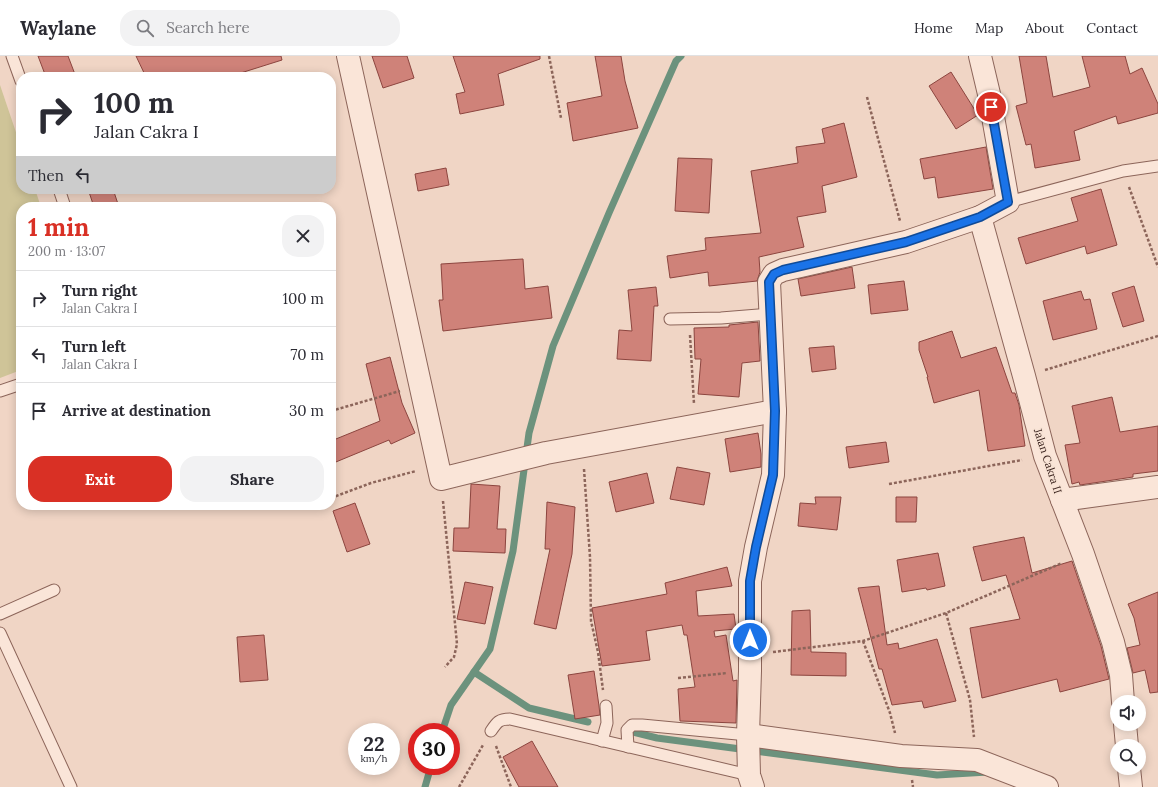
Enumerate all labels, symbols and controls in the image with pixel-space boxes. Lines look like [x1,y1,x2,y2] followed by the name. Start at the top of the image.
[120,10,400,46] search box
[20,16,96,40] text: Waylane
[134,17,156,39] icon: search
[166,18,250,37] text: Search here
[914,19,953,37] text: Home
[975,19,1003,37] text: Map
[1025,19,1064,37] text: About
[1086,19,1138,37] text: Contact
[94,85,174,121] text: 100 m
[28,88,80,140] icon: right
[974,90,1008,124] pin
[980,96,1002,118] icon: arrive
[94,120,199,143] text: Jalan Cakra I
[72,164,94,186] icon: left
[28,166,64,185] text: Then
[28,212,89,243] text: 1 min
[282,215,324,257] button: close
[28,243,105,260] text: 200 m · 13:07
[62,281,138,300] text: Turn right
[28,288,50,310] icon: right
[283,289,324,308] text: 100 m
[62,300,138,317] text: Jalan Cakra I
[62,337,126,356] text: Turn left
[28,344,50,366] icon: left
[290,345,324,364] text: 70 m
[62,356,138,373] text: Jalan Cakra I
[28,400,50,422] icon: arrive
[62,401,211,420] text: Arrive at destination
[289,401,324,420] text: 30 m
[1031,426,1065,496] street label: Jalan Cakra II
[28,456,172,502] button: Exit
[180,456,324,502] button: Share
[729,619,771,661] position arrow
[1110,695,1146,775] map controls
[1110,695,1146,731] button: sound
[408,723,460,775] speed limit sign: 30
[363,731,385,756] text: 22
[1110,739,1146,775] button: search
[360,752,388,765] text: km/h

